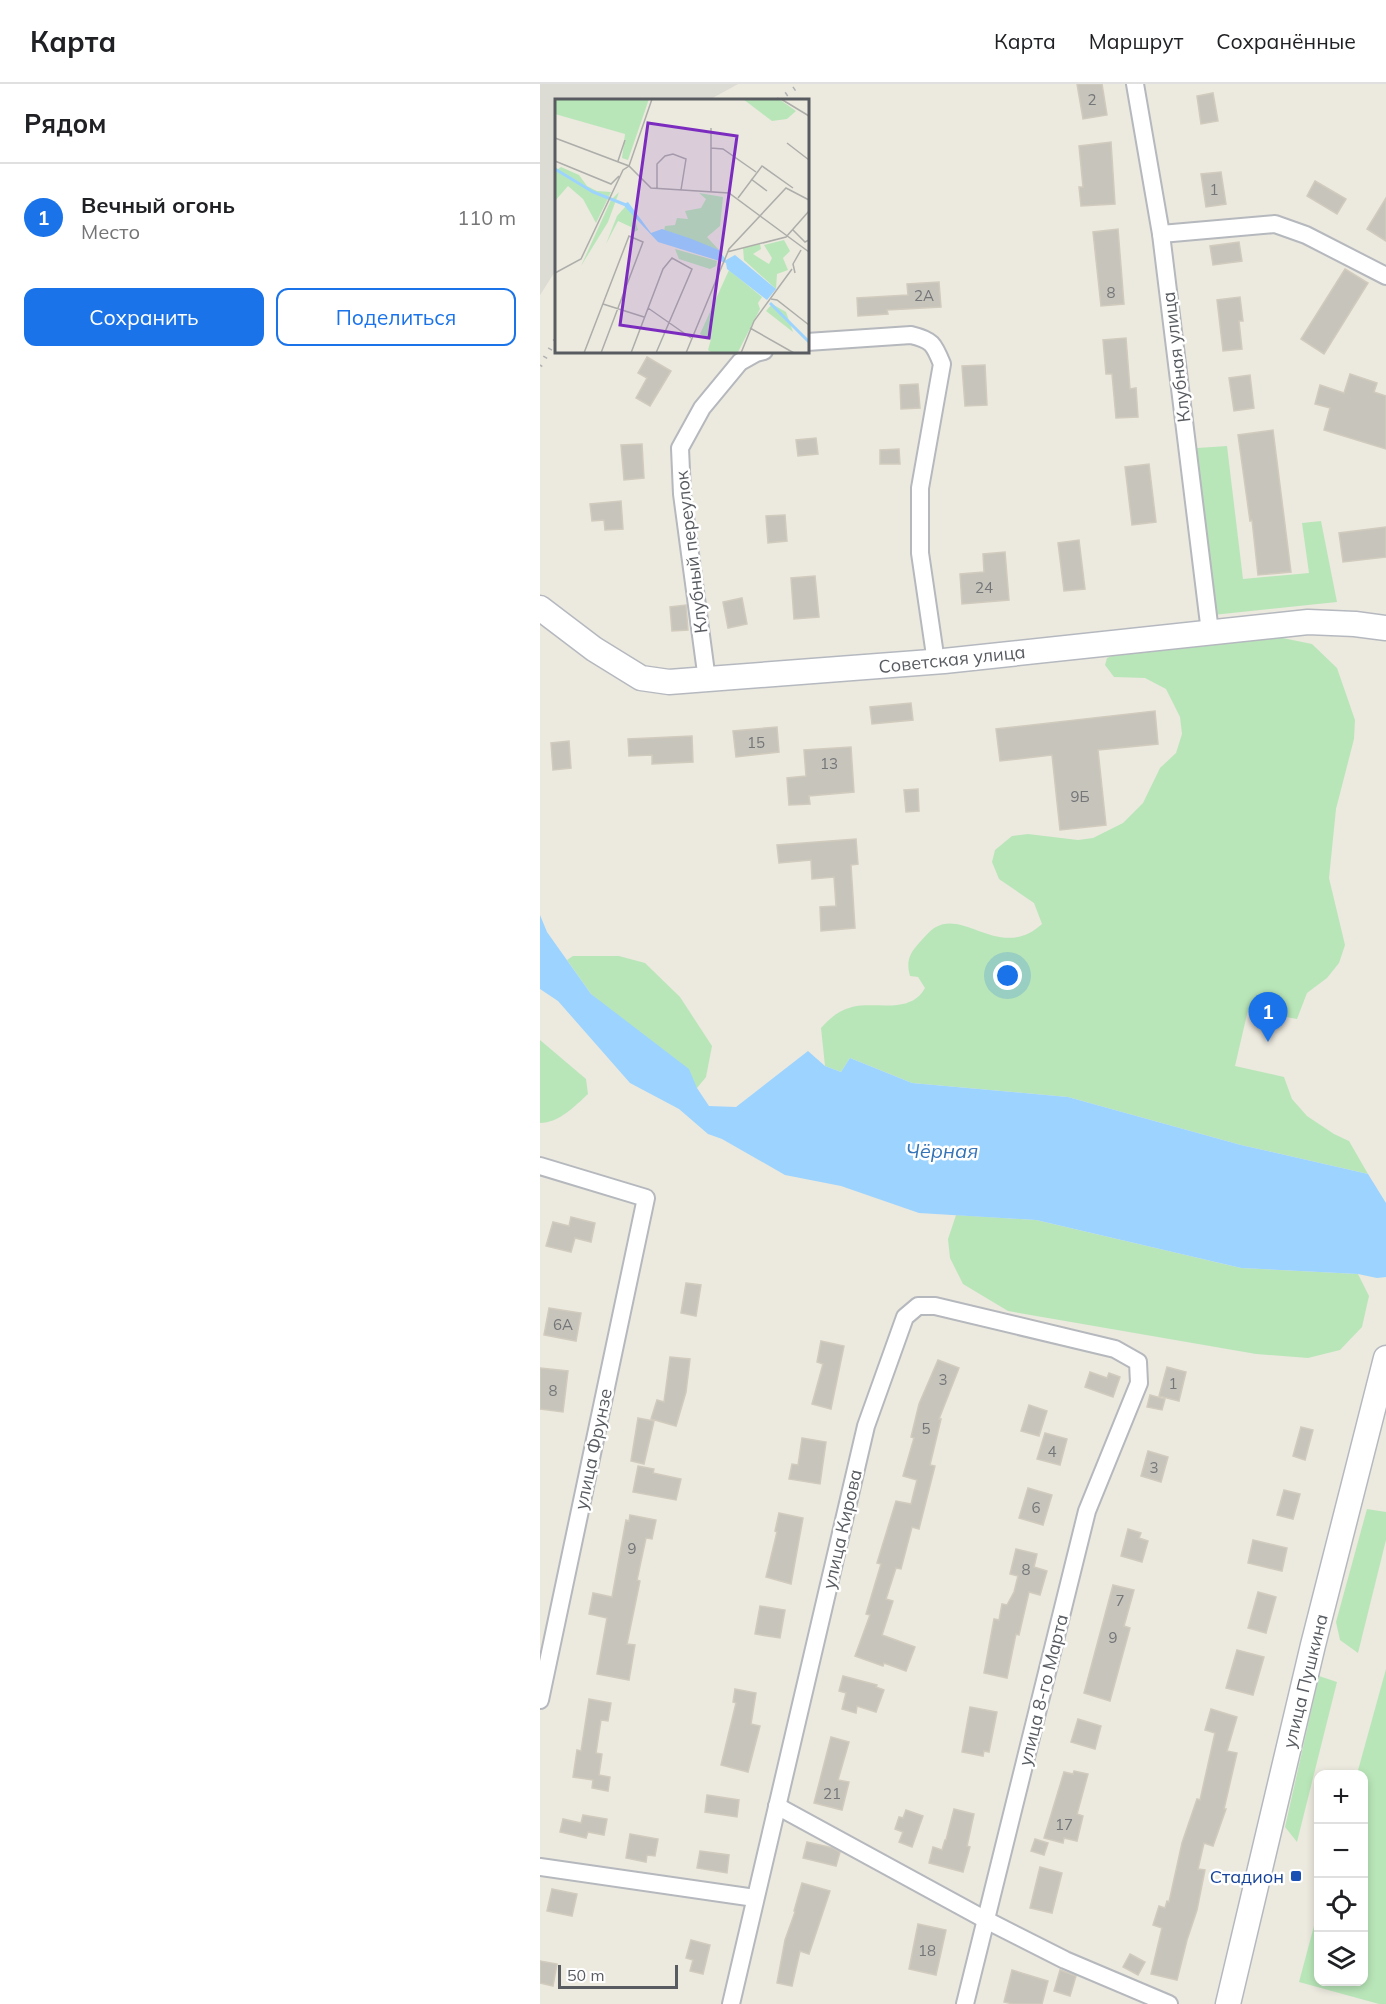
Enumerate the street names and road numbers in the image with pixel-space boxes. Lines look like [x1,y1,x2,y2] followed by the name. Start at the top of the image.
[1157,290,1195,424] street label: Клубная улица
[670,469,712,635] street label: Клубный переулок
[877,640,1027,678] street label: Советская улица
[569,1386,617,1512] street label: улица Фрунзе
[817,1467,867,1591] street label: улица Кирова
[1013,1612,1073,1768] street label: улица 8-го Марта
[1277,1612,1333,1750] street label: улица Пушкина

